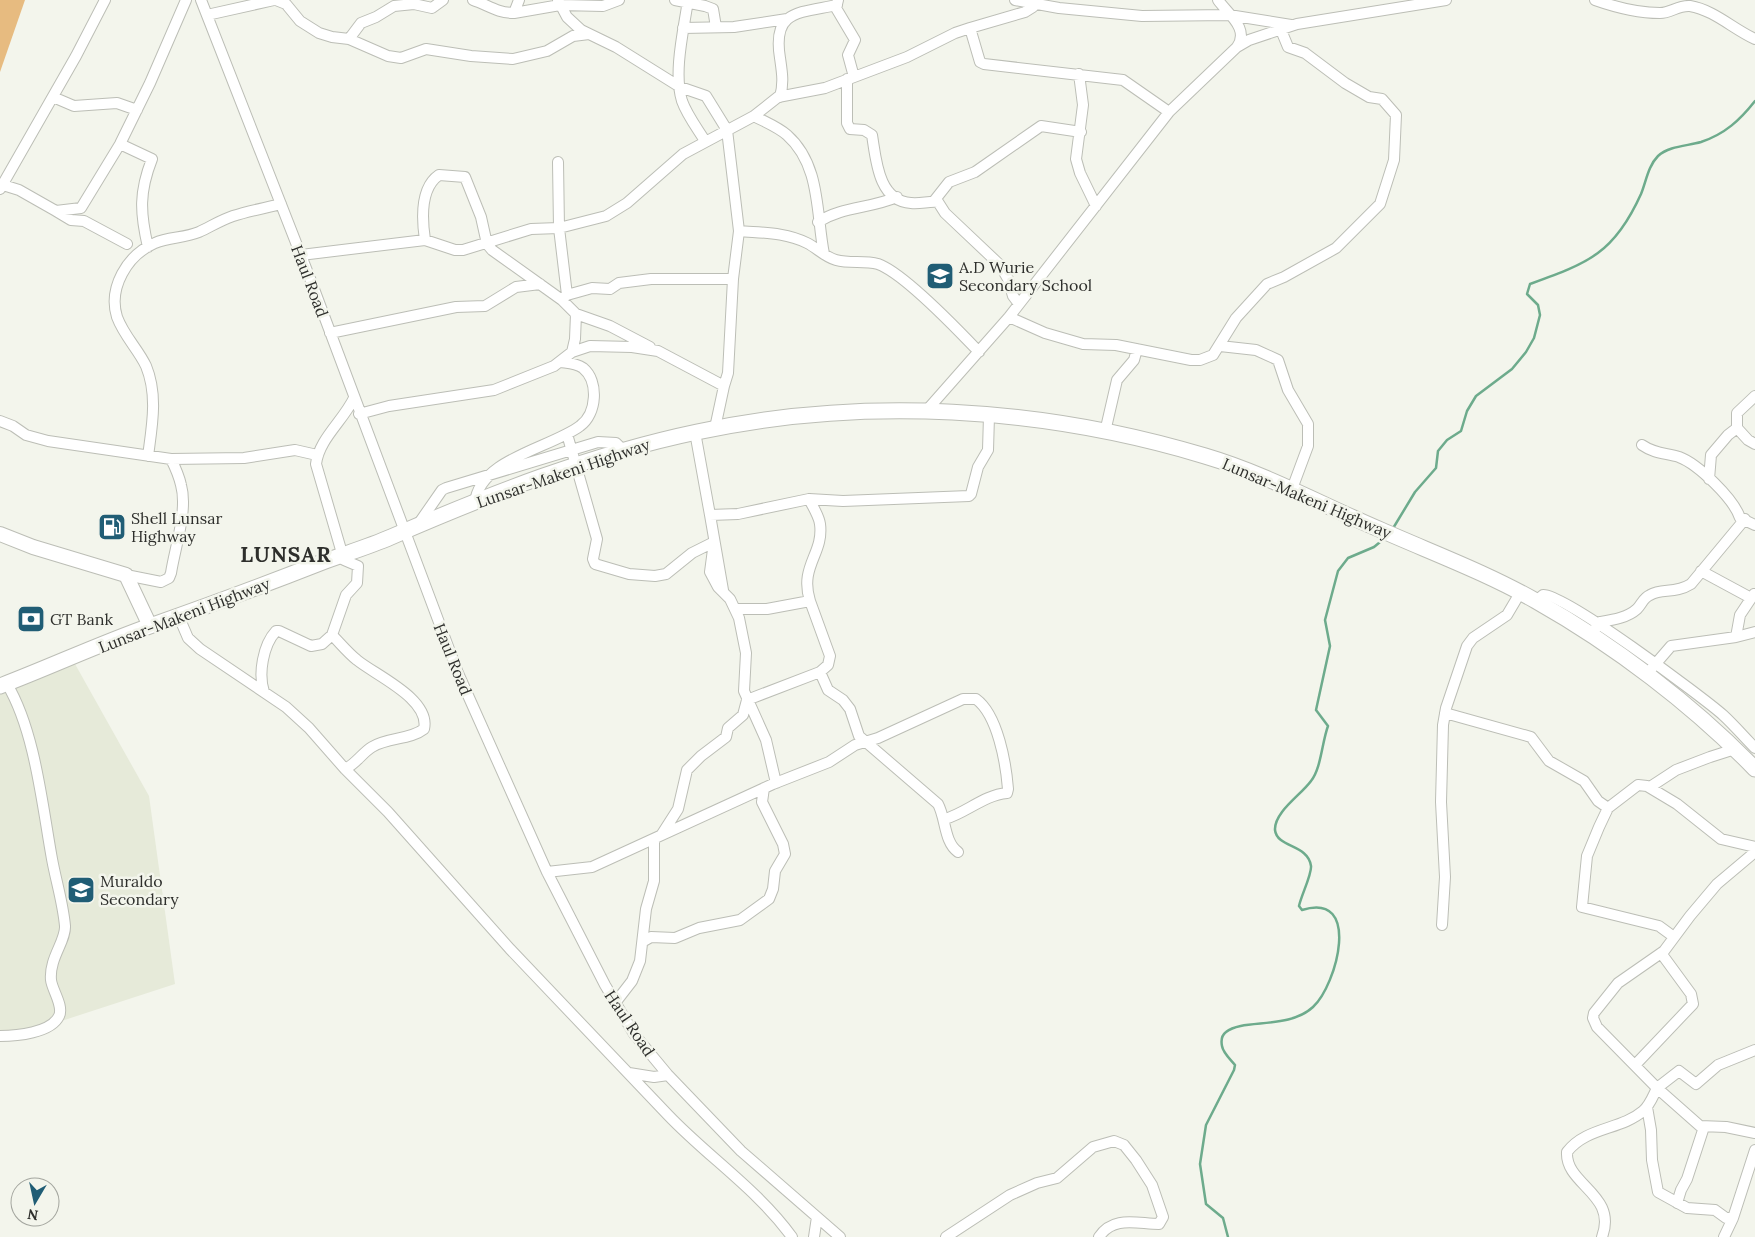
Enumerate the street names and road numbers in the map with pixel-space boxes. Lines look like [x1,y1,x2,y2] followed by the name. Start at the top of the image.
[287,242,333,320] street label: Haul Road
[474,434,653,512] street label: Lunsar-Makeni Highway
[1219,453,1395,543] street label: Lunsar-Makeni Highway
[96,573,273,657] street label: Lunsar-Makeni Highway
[430,620,477,698] street label: Haul Road
[601,986,660,1060] street label: Haul Road

